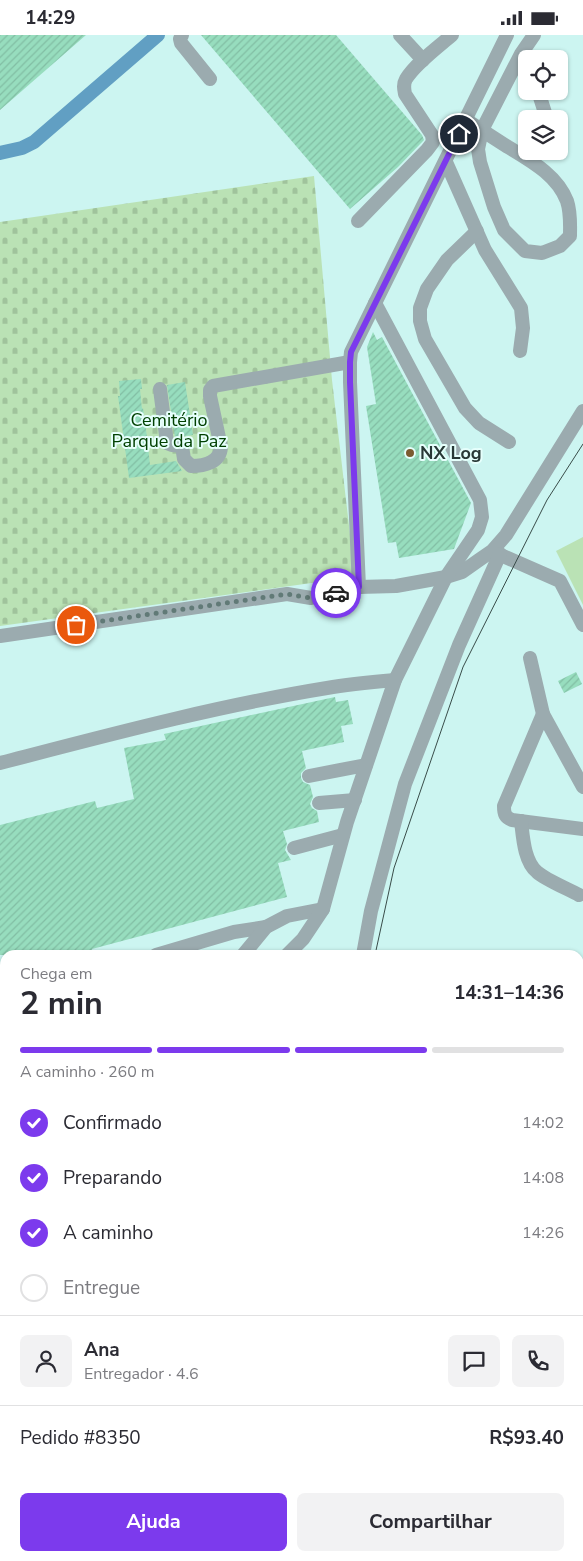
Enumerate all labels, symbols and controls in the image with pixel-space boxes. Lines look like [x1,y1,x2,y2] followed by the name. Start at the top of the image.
[25,5,75,31] text: 14:29
[518,50,568,160] map controls
[518,50,568,100] button: locate
[518,110,568,160] button: layers
[438,113,480,155] pin
[445,120,473,148] icon: home
[111,408,227,453] park label: Cemitério Parque da Paz
[420,441,482,465] place label: NX Log
[404,447,416,459] marker: NX Log
[311,568,361,618] courier
[322,579,350,607] icon: car
[55,604,97,646] pin
[62,611,90,639] icon: bag
[20,963,93,985] text: Chega em
[454,980,564,1006] text: 14:31–14:36
[20,982,103,1025] text: 2 min
[20,1061,155,1083] text: A caminho · 260 m
[20,1109,48,1137] icon: check
[63,1110,162,1136] text: Confirmado
[522,1112,564,1134] text: 14:02
[20,1164,48,1192] icon: check
[63,1165,162,1191] text: Preparando
[522,1167,564,1189] text: 14:08
[20,1219,48,1247] icon: check
[63,1220,153,1246] text: A caminho
[522,1222,564,1244] text: 14:26
[63,1275,140,1301] text: Entregue
[20,1335,72,1387] button: person
[448,1335,500,1387] button: chat
[512,1335,564,1387] button: phone
[84,1337,120,1363] text: Ana
[84,1363,199,1385] text: Entregador · 4.6
[20,1425,141,1451] text: Pedido #8350
[489,1425,564,1451] text: R$93.40
[20,1493,287,1551] button: Ajuda
[297,1493,564,1551] button: Compartilhar

